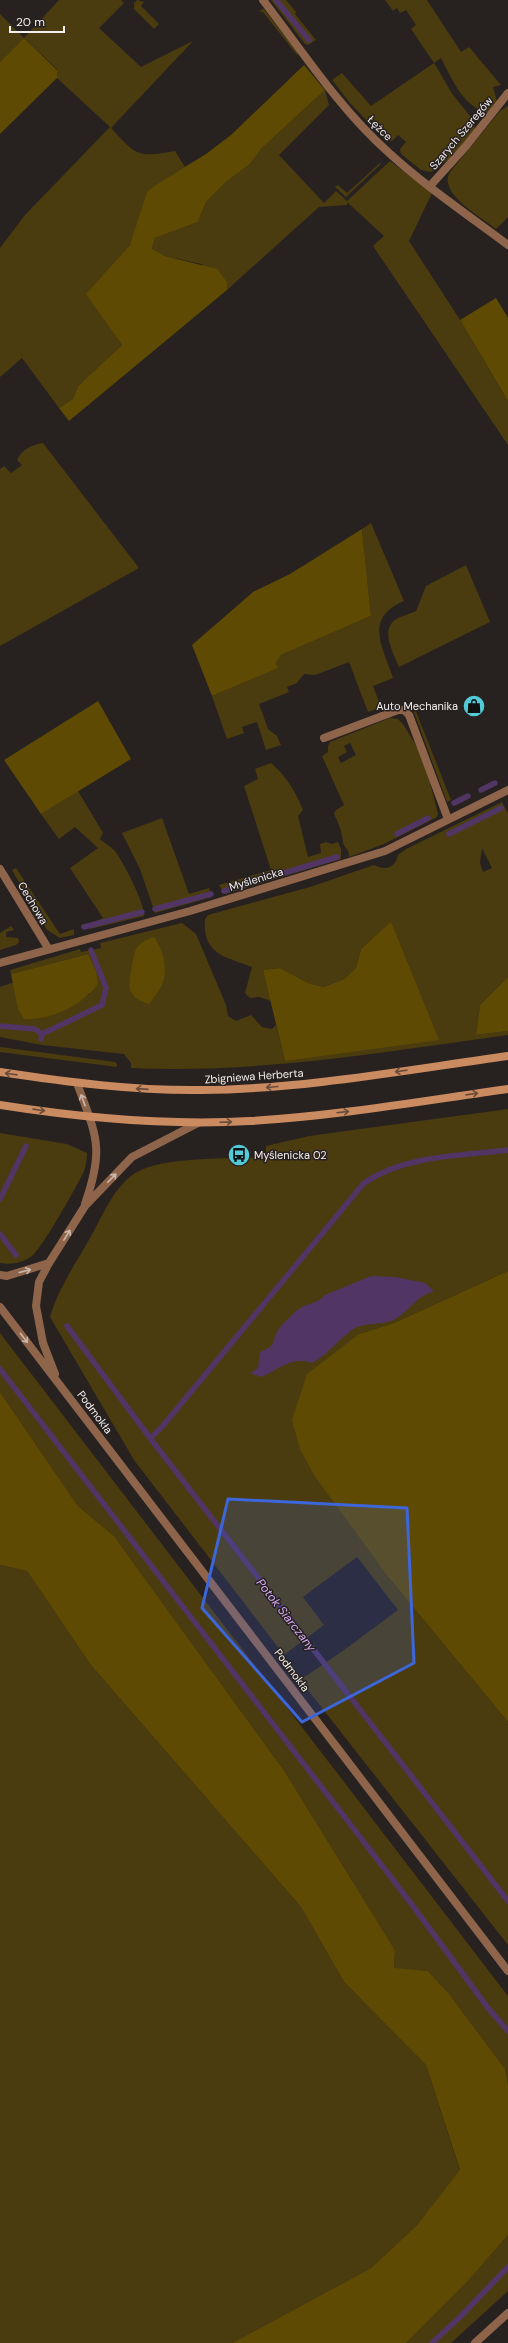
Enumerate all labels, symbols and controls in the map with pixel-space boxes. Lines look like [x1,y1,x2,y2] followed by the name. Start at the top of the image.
[10,8,64,34] scale bar
[16,14,45,30] text: 20 m
[426,93,496,172] street label: Szarych Szeregów
[365,113,395,143] street label: Łężce
[461,693,487,719] shop icon: Auto Mechanika
[376,699,458,713] place label: Auto Mechanika
[227,864,285,894] street label: Myślenicka
[15,879,51,927] street label: Cechowa
[204,1066,304,1086] street label: Zbigniewa Herberta
[395,1067,408,1075] one-way arrow
[5,1070,18,1078] one-way arrow
[266,1084,279,1091] one-way arrow
[136,1085,149,1092] one-way arrow
[465,1090,478,1098] one-way arrow
[79,1095,87,1107] one-way arrow
[32,1106,45,1114] one-way arrow
[336,1108,349,1116] one-way arrow
[219,1118,232,1126] one-way arrow
[226,1142,252,1168] bus stop icon: Myślenicka 02
[254,1148,327,1162] place label: Myślenicka 02
[107,1173,117,1183] one-way arrow
[63,1230,71,1241] one-way arrow
[18,1267,31,1275] one-way arrow
[20,1333,28,1344] one-way arrow
[74,1388,116,1436] street label: Podmokła
[253,1575,320,1655] water label: Potok Siarczany
[271,1646,313,1694] street label: Podmokła

